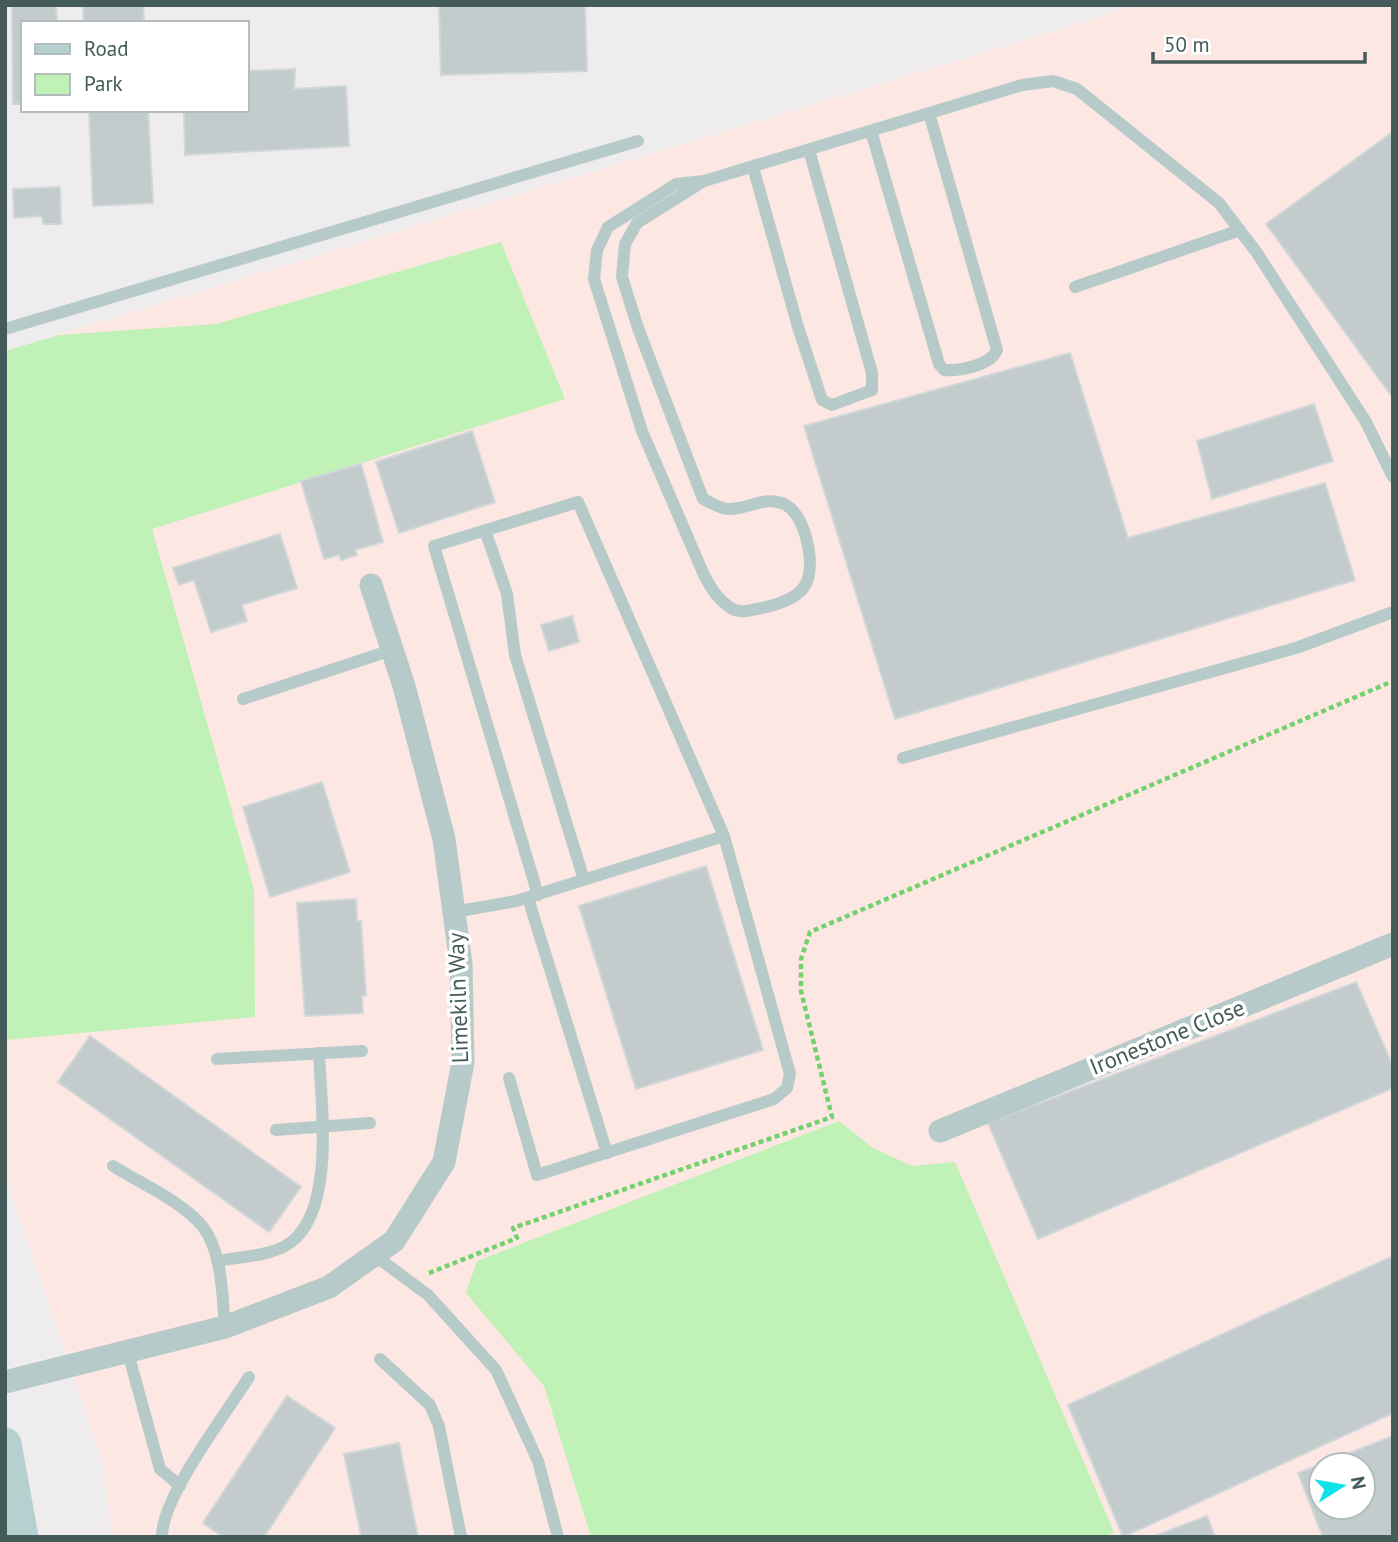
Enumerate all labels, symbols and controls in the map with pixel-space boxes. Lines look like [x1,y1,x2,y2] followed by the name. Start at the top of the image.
[21,21,248,112] legend
[1153,21,1365,65] scale bar
[1164,31,1210,58] text: 50 m
[84,35,128,62] text: Road
[84,70,123,97] text: Park
[441,932,474,1064] street label: Limekiln Way
[1085,992,1249,1081] street label: Ironestone Close
[1307,1451,1377,1521] north arrow
[1346,1474,1372,1491] text: N

